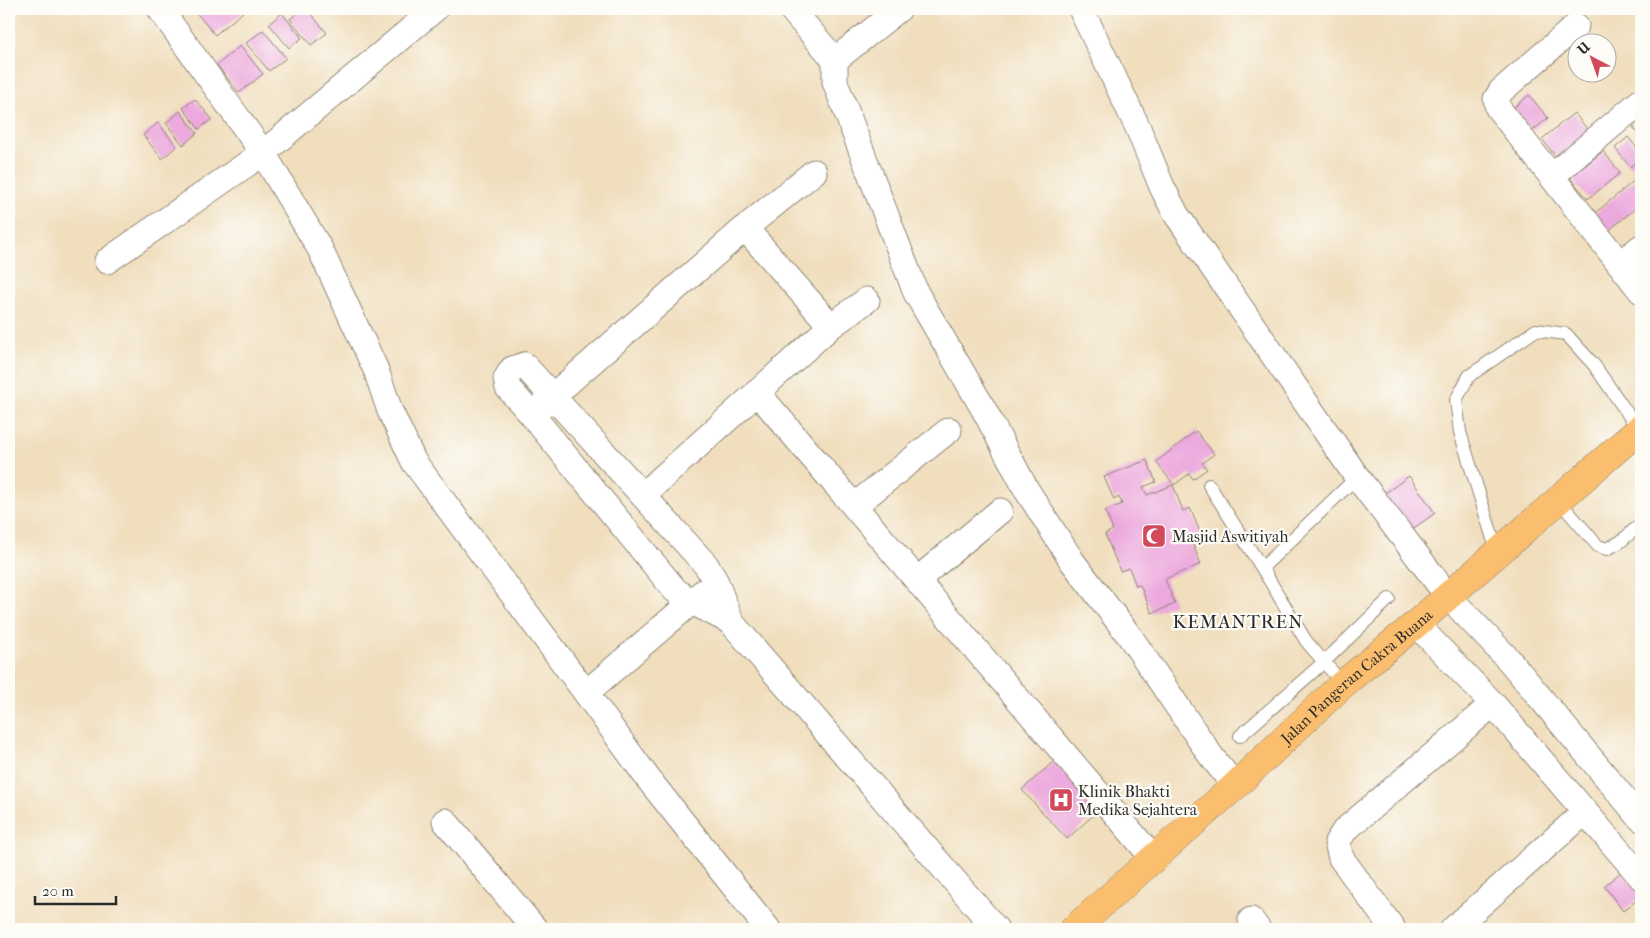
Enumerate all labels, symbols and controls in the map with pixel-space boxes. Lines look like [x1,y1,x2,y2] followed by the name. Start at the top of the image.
[1568,32,1618,82] north arrow
[1573,39,1594,59] text: U
[1141,523,1167,549] mosque icon: Masjid Aswitiyah
[1172,527,1289,546] place label: Masjid Aswitiyah
[1275,605,1437,749] street label: Jalan Pangeran Cakra Buana
[1172,611,1304,633] district label: KEMANTREN
[1078,782,1198,819] place label: Klinik Bhakti Medika Sejahtera
[1048,787,1074,813] hospital icon: Klinik Bhakti Medika Sejahtera
[35,873,116,905] scale bar
[42,882,74,900] text: 20 m

